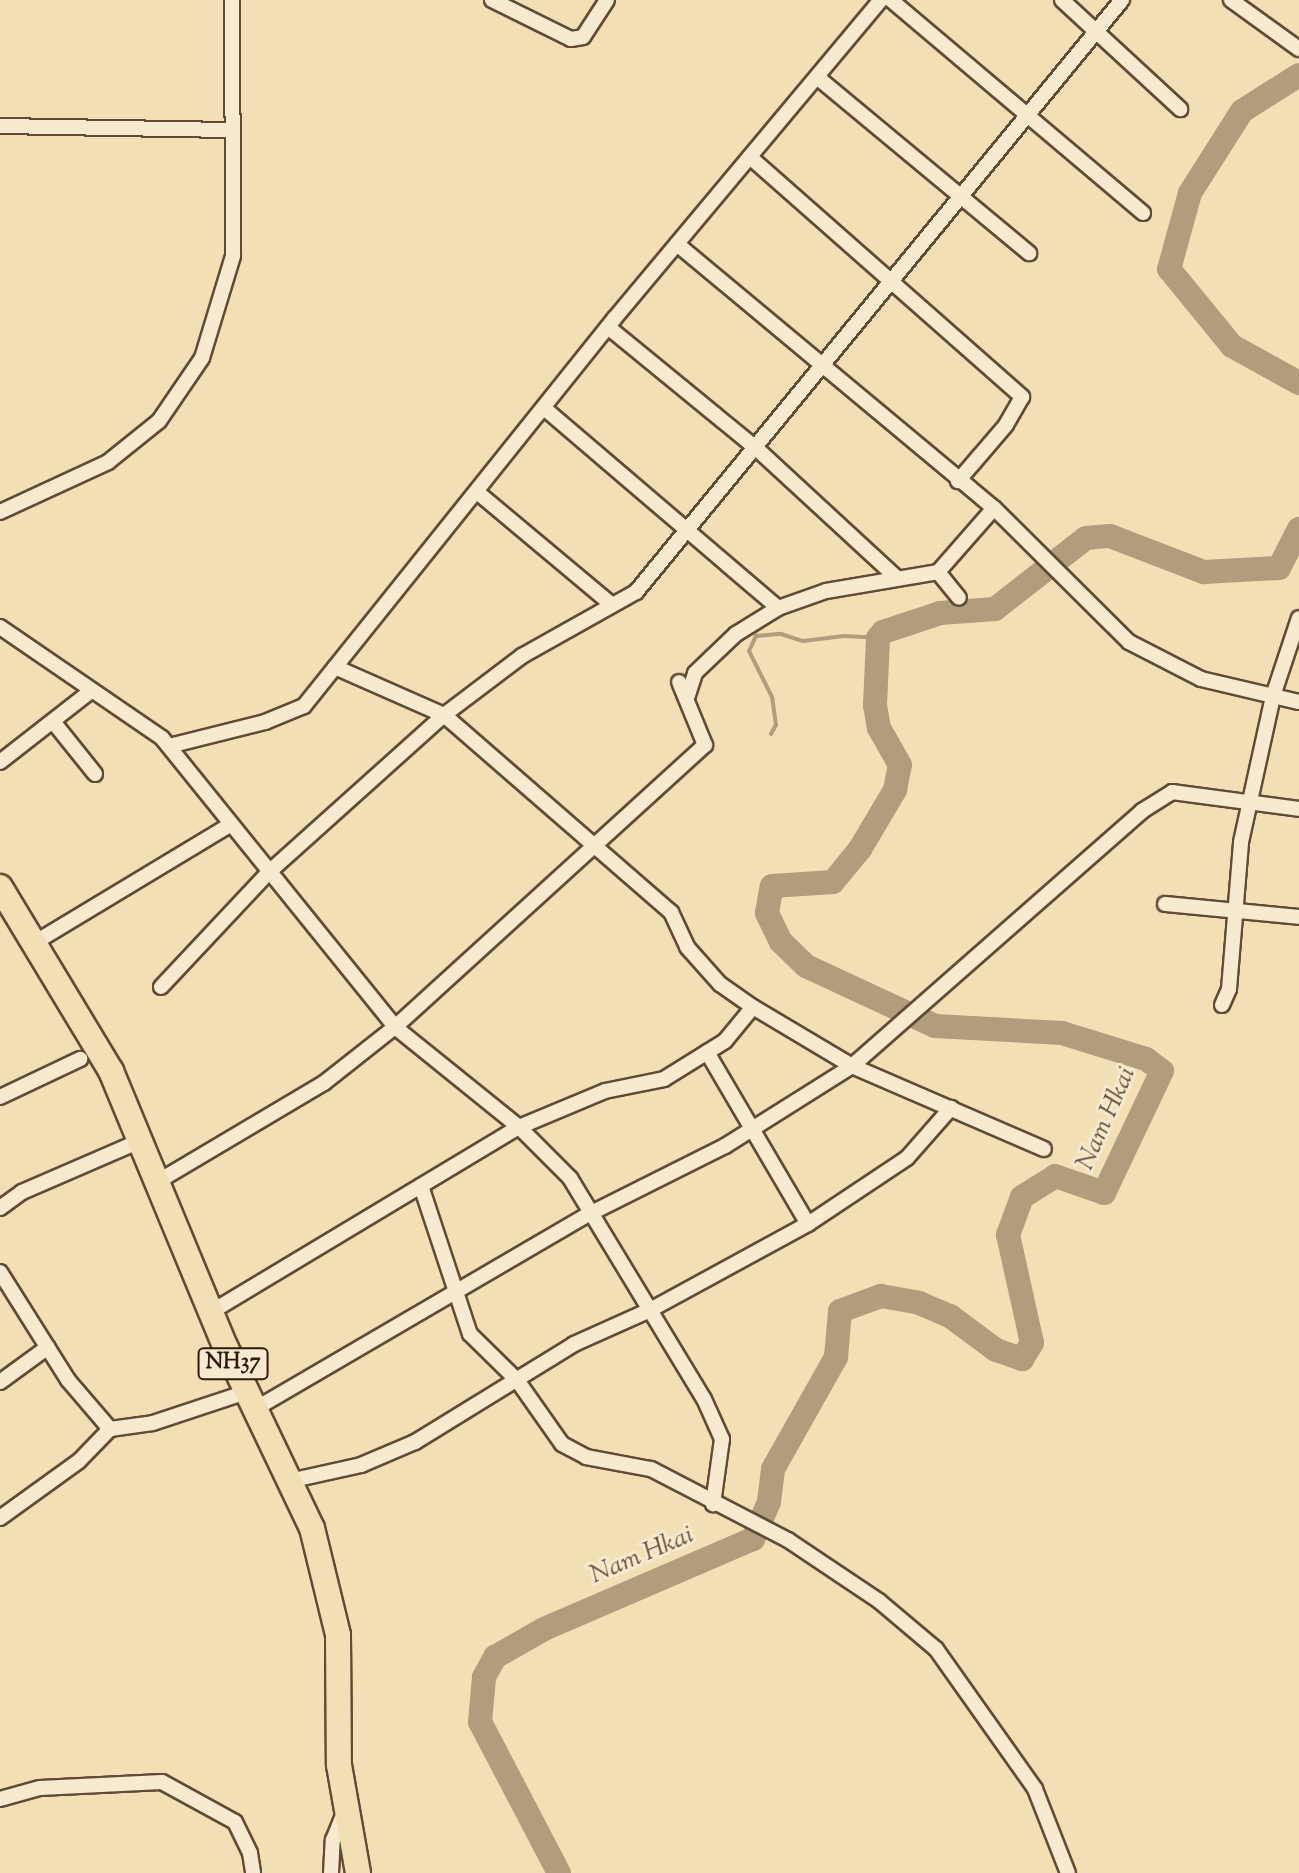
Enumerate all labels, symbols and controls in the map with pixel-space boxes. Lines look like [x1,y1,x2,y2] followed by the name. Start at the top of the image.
[1070,1063,1144,1175] water label: Nam Hkai
[197,1346,269,1382] road number: NH37
[586,1520,698,1592] water label: Nam Hkai

